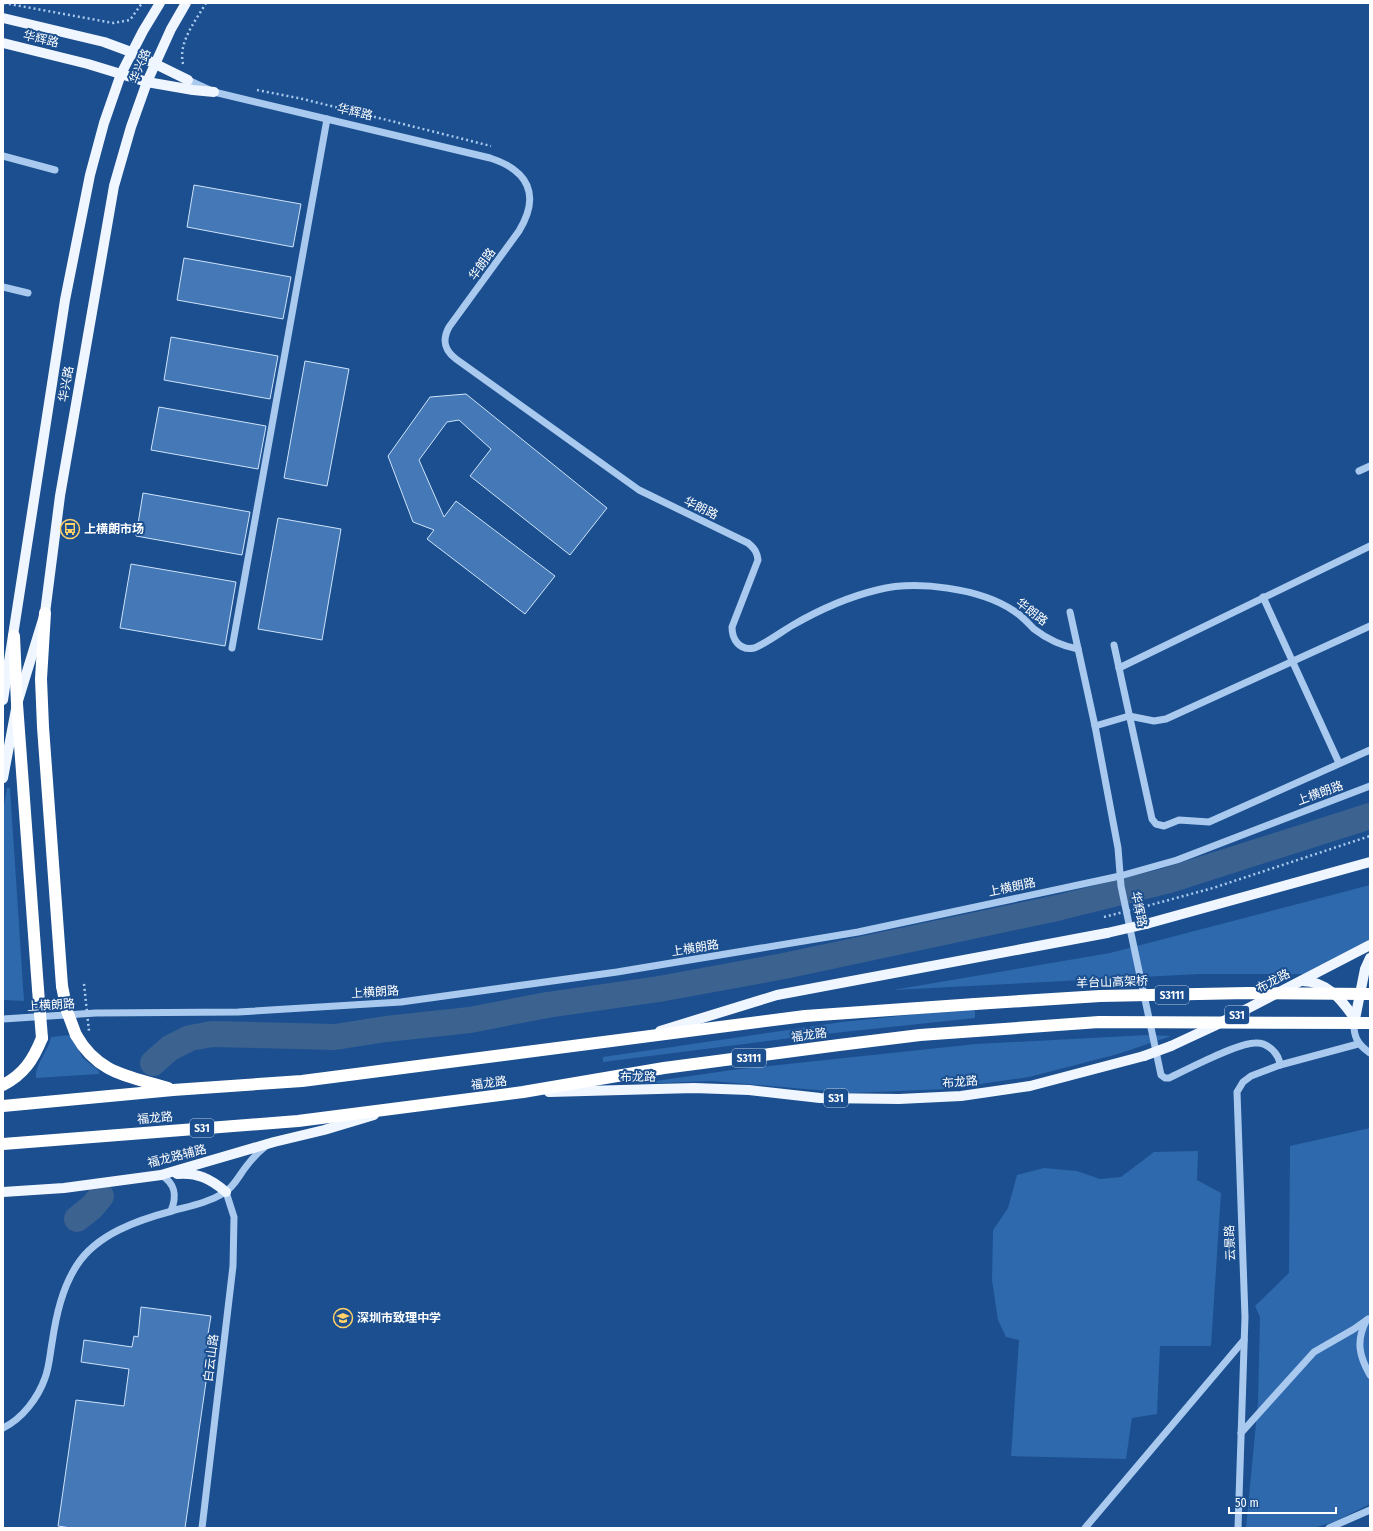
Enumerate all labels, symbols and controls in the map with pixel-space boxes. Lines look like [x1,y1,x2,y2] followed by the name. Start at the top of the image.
[22,28,60,50] street label: 华辉路
[127,47,153,85] street label: 华兴路
[336,101,374,123] street label: 华辉路
[466,245,498,283] street label: 华朗路
[56,365,76,403] street label: 华兴路
[682,494,720,522] street label: 华朗路
[59,518,81,540] bus stop icon: 上横朗市场
[84,522,144,536] place label: 上横朗市场
[1014,595,1050,629] street label: 华朗路
[1295,778,1345,808] street label: 上横朗路
[987,875,1037,899] street label: 上横朗路
[1128,890,1150,928] street label: 华辉路
[670,937,720,959] street label: 上横朗路
[1254,966,1292,996] street label: 布龙路
[1076,974,1148,990] street label: 羊台山高架桥
[351,983,399,1001] street label: 上横朗路
[1155,986,1189,1004] road number: S3111
[27,996,75,1014] street label: 上横朗路
[1225,1006,1249,1024] road number: S31
[790,1026,828,1044] street label: 福龙路
[732,1049,766,1067] road number: S3111
[620,1070,656,1084] street label: 布龙路
[941,1073,979,1091] street label: 布龙路
[470,1074,508,1092] street label: 福龙路
[824,1089,848,1107] road number: S31
[136,1109,174,1127] street label: 福龙路
[190,1119,214,1137] road number: S31
[146,1142,208,1170] street label: 福龙路辅路
[1222,1225,1238,1261] street label: 云景路
[332,1307,354,1329] school or university icon: 深圳市致理中学
[357,1311,441,1325] place label: 深圳市致理中学
[201,1333,221,1383] street label: 白云山路
[1229,1489,1336,1515] scale bar
[1235,1496,1259,1510] text: 50 m

